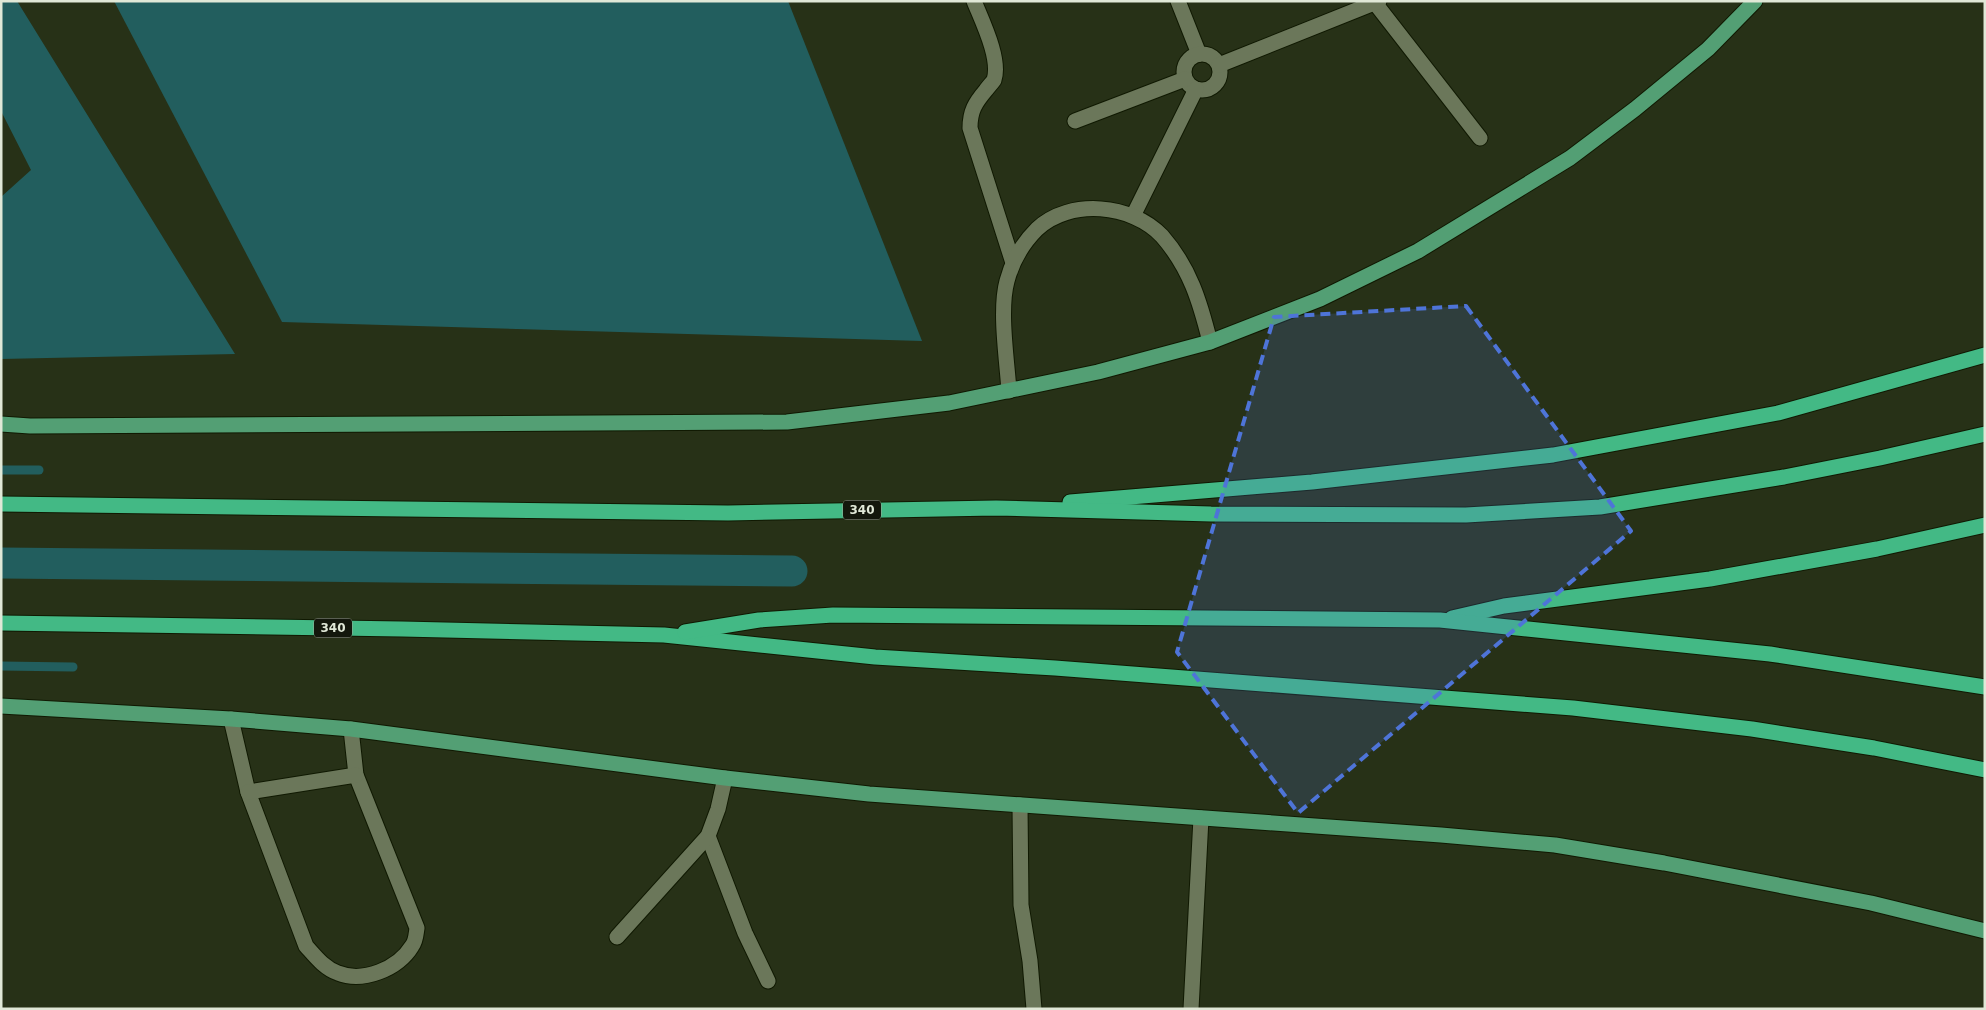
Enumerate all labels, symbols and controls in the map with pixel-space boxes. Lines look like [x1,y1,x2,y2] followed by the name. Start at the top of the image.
[843,500,881,520] road number: 340
[314,618,352,638] road number: 340

